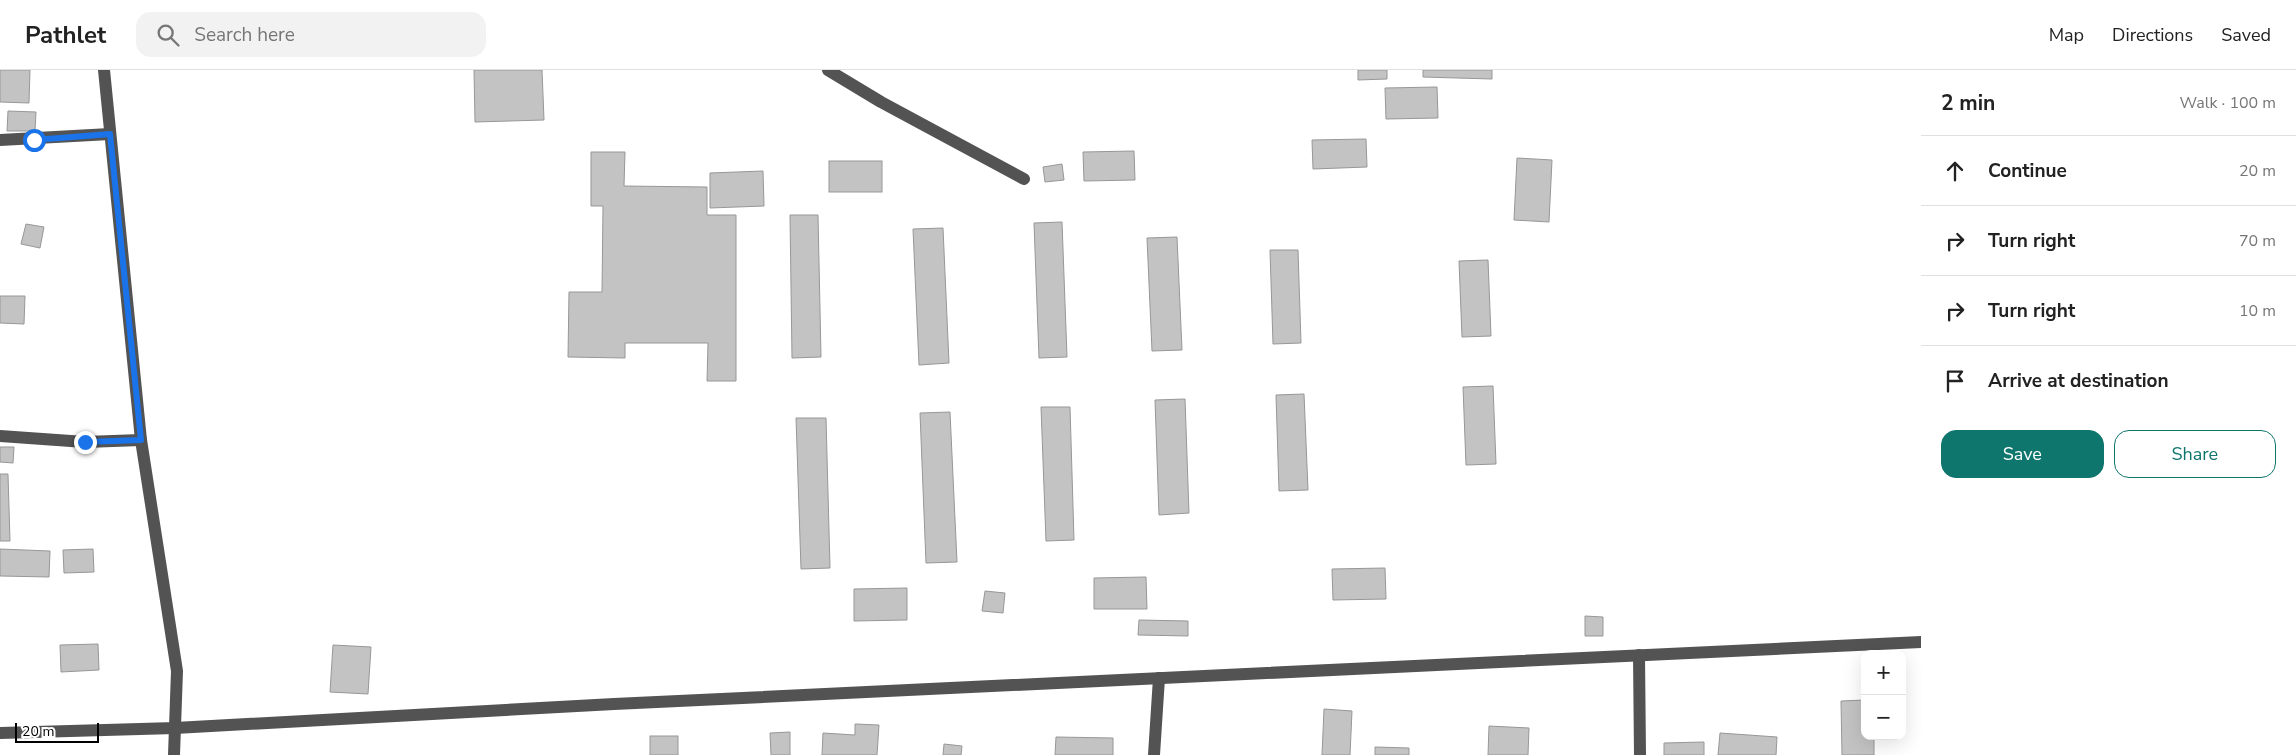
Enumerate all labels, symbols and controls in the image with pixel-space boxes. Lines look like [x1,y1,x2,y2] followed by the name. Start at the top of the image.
[136,12,486,57] search box
[25,19,106,51] text: Pathlet
[154,21,182,49] icon: search
[194,22,295,48] text: Search here
[2049,23,2084,47] text: Map
[2112,23,2193,47] text: Directions
[2221,23,2271,47] text: Saved
[1941,89,1995,117] text: 2 min
[2180,92,2276,114] text: Walk · 100 m
[23,129,46,152] route start
[1941,157,1969,185] icon: ahead
[1988,158,2067,184] text: Continue
[2239,160,2276,182] text: 20 m
[1941,227,1969,255] icon: right
[1988,228,2075,254] text: Turn right
[2239,230,2276,252] text: 70 m
[1941,297,1969,325] icon: right
[1988,298,2075,324] text: Turn right
[2239,300,2276,322] text: 10 m
[1941,367,1969,395] icon: arrive
[1988,368,2169,394] text: Arrive at destination
[1941,430,2104,478] button: Save
[2114,430,2276,478] button: Share
[74,431,97,454] route end
[1861,650,1906,740] map controls
[1861,650,1906,695] button: +
[1861,695,1906,740] button: −
[15,720,99,743] scale bar
[22,722,54,741] text: 20 m

